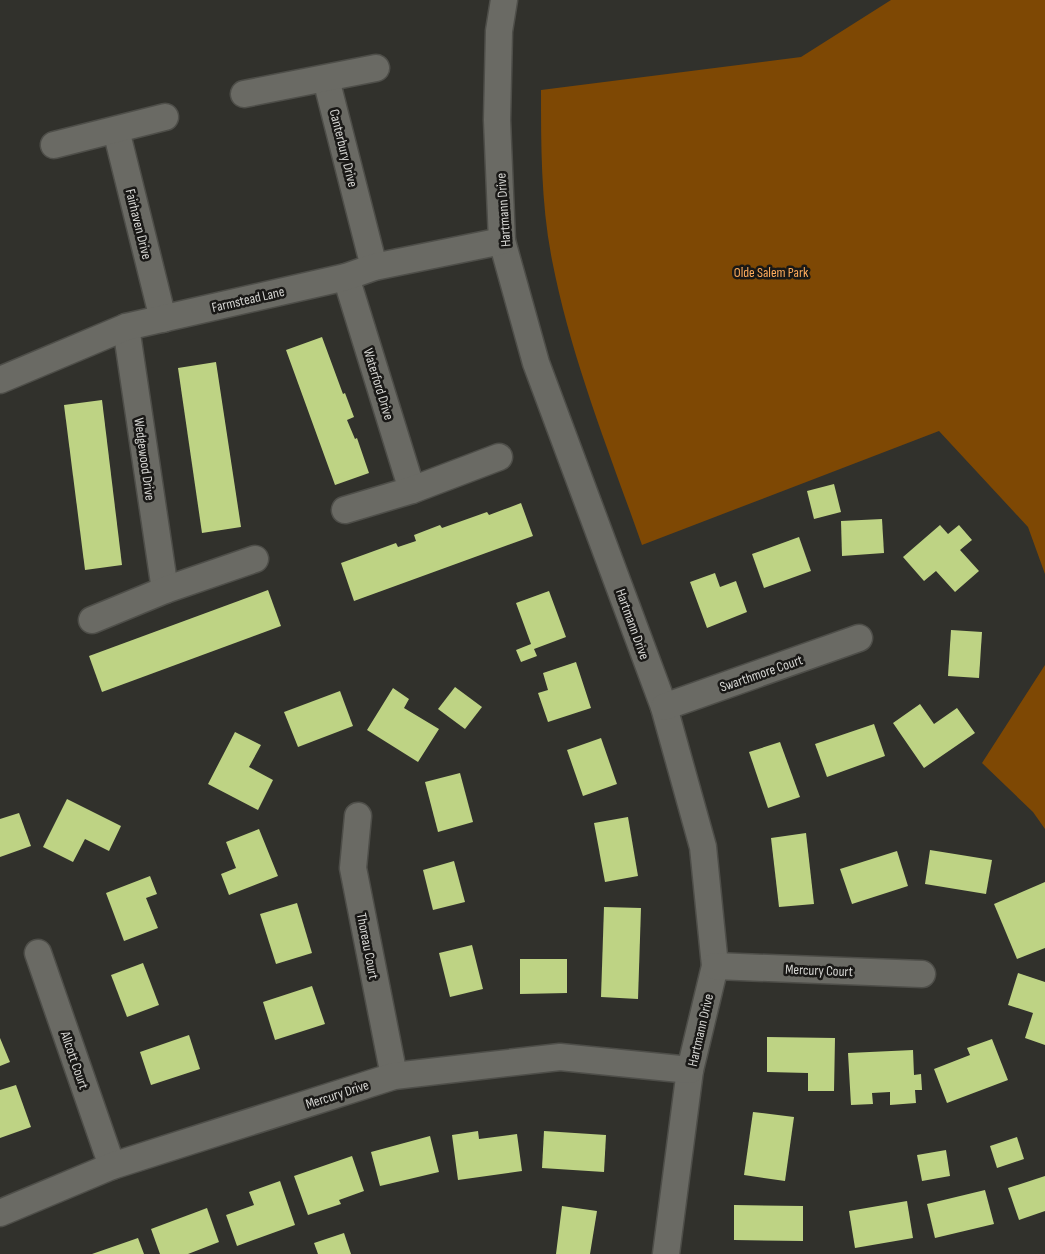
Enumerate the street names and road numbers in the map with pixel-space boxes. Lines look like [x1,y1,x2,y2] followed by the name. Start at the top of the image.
[326,107,361,189] street label: Canterbury Drive
[492,172,515,247] street label: Hartmann Drive
[122,187,155,261] street label: Fairhaven Drive
[210,283,286,316] street label: Farmstead Lane
[360,346,397,422] street label: Waterford Drive
[130,417,159,502] street label: Wedgewood Drive
[612,586,653,662] street label: Hartmann Drive
[717,651,805,696] street label: Swarthmore Court
[353,912,382,981] street label: Thoreau Court
[785,961,853,980] street label: Mercury Court
[684,992,717,1068] street label: Hartmann Drive
[56,1028,92,1091] street label: Allcott Court
[303,1076,371,1113] street label: Mercury Drive

